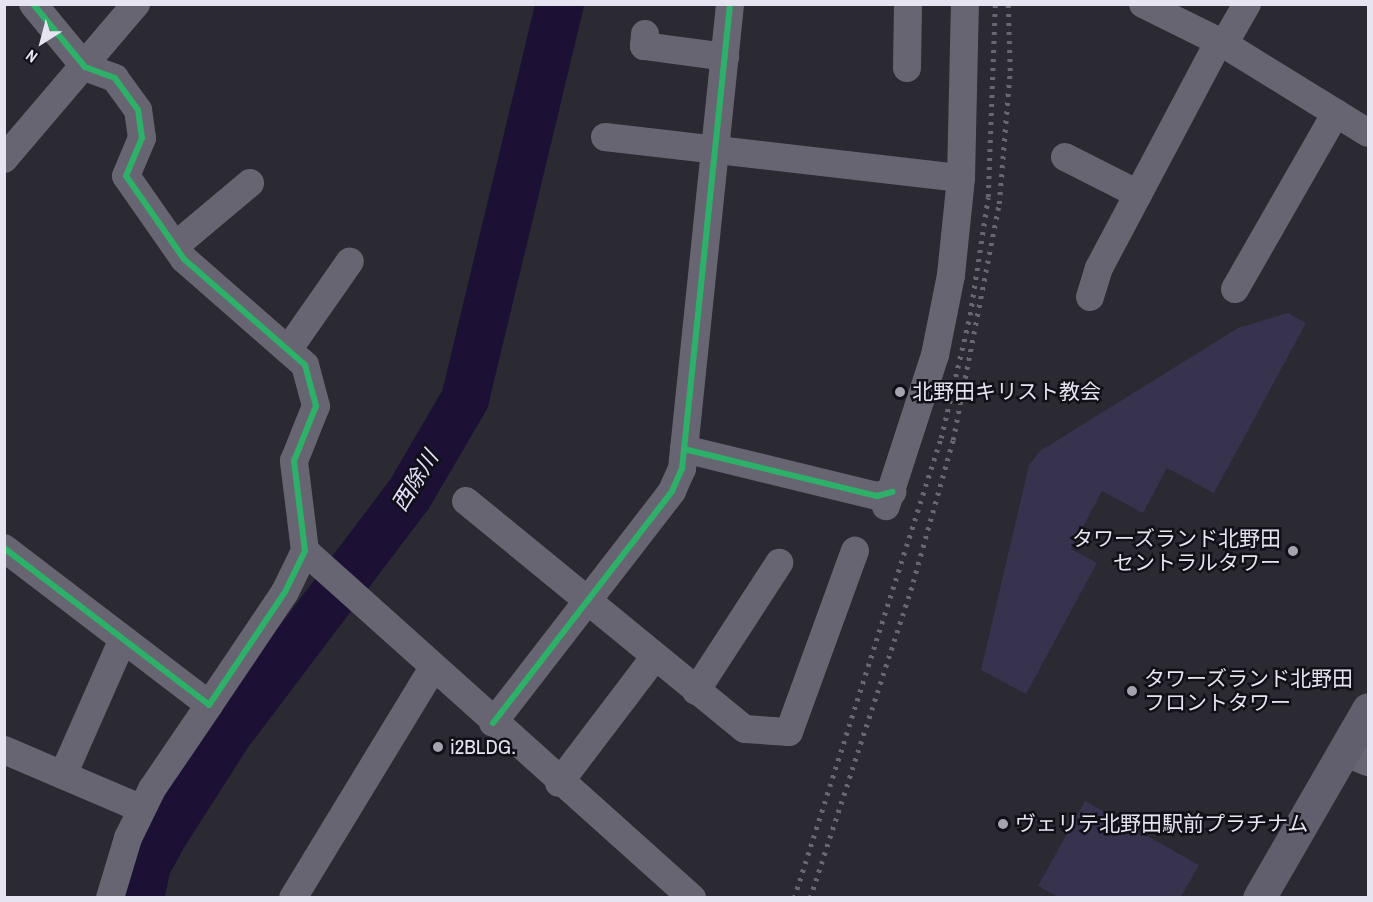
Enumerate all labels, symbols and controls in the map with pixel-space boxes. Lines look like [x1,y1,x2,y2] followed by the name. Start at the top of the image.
[12,12,72,72] north arrow
[21,45,42,68] text: N
[912,379,1101,405] place label: 北野田キリスト教会
[893,385,907,399] marker: 北野田キリスト教会
[386,446,444,516] water label: 西除川
[1071,526,1281,576] place label: タワーズランド北野田 セントラルタワー
[1286,544,1300,558] marker: タワーズランド北野田 セントラルタワー
[1144,666,1354,716] place label: タワーズランド北野田 フロントタワー
[1125,684,1139,698] marker: タワーズランド北野田 フロントタワー
[450,734,516,760] place label: i2BLDG.
[431,740,445,754] marker: i2BLDG.
[1015,811,1309,837] place label: ヴェリテ北野田駅前プラチナム
[996,817,1010,831] marker: ヴェリテ北野田駅前プラチナム

